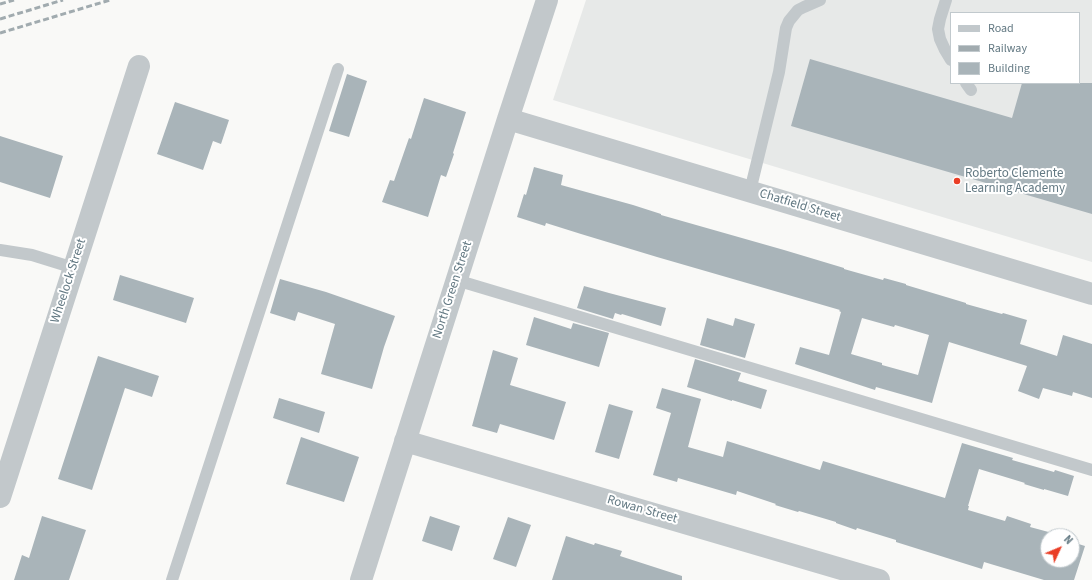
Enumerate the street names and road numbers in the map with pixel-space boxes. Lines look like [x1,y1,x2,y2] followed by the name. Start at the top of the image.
[757,186,843,226] street label: Chatfield Street
[48,237,90,325] street label: Wheelock Street
[430,239,476,341] street label: North Green Street
[605,493,679,527] street label: Rowan Street

